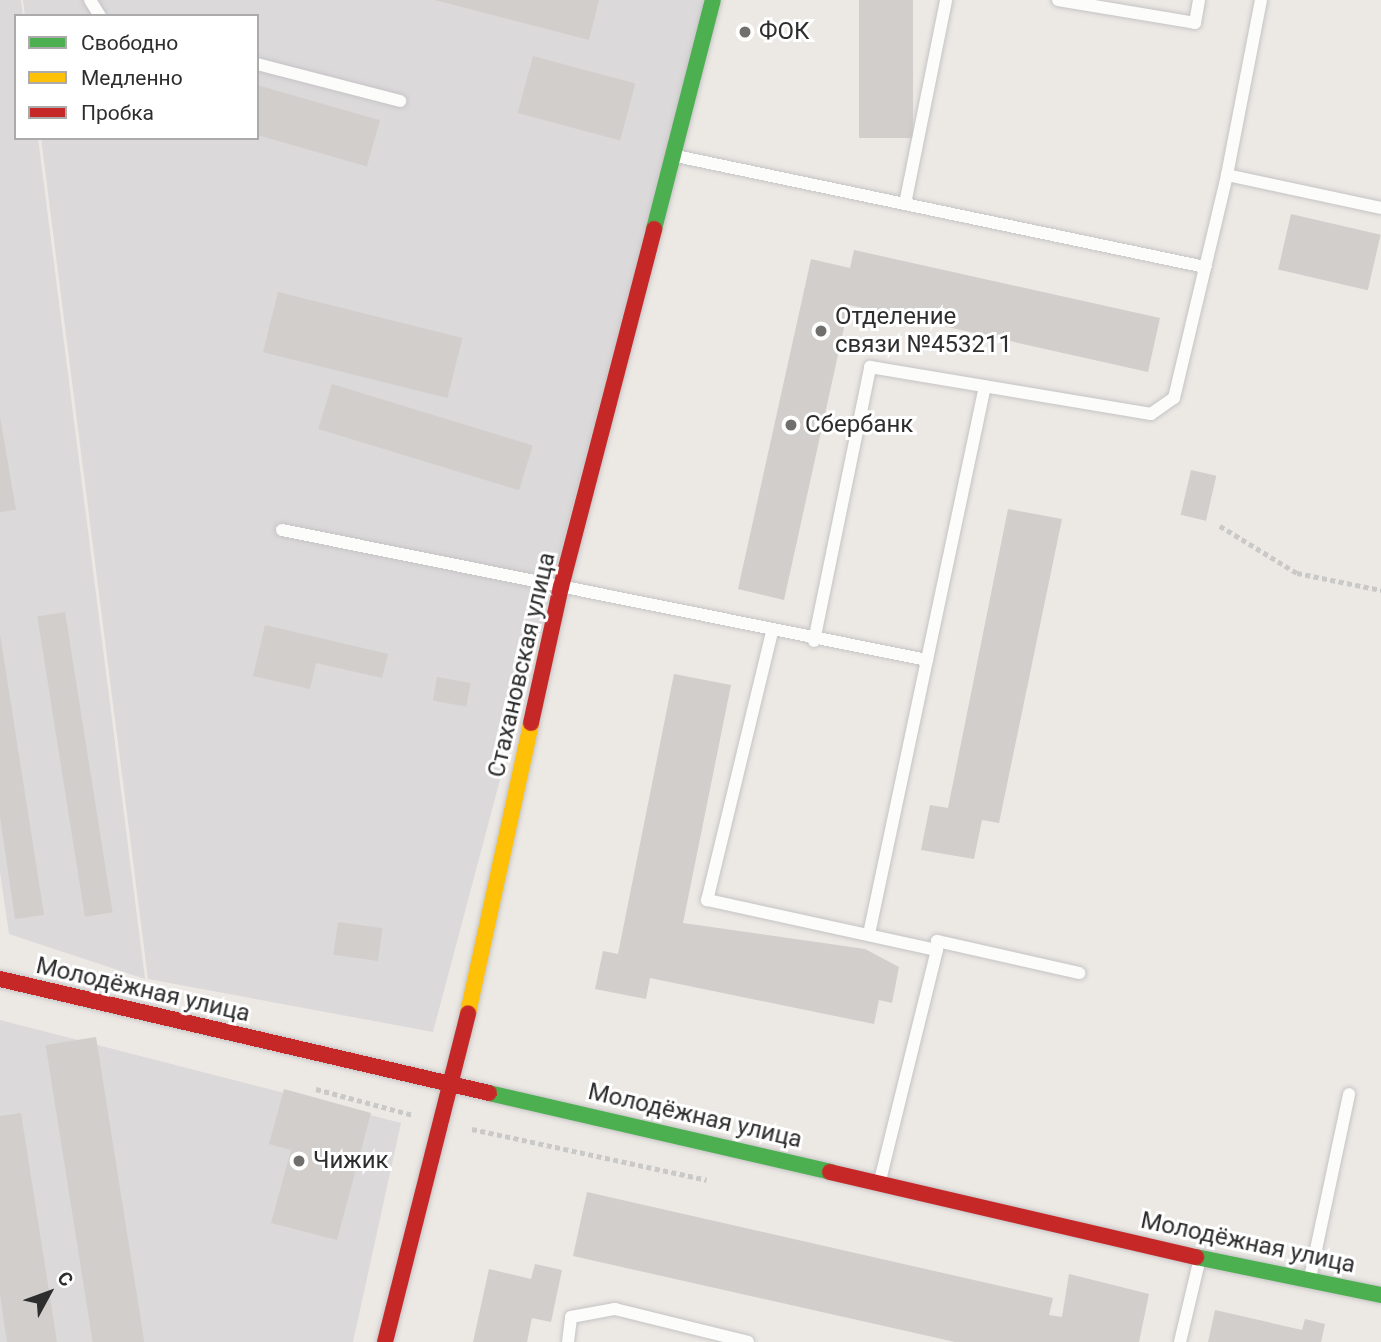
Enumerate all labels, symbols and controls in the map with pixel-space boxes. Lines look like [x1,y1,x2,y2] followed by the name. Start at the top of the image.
[14,14,259,140] legend
[759,18,809,46] place label: ФОК
[737,24,753,40] marker: ФОК
[81,31,178,55] text: Свободно
[81,66,183,90] text: Медленно
[81,101,154,125] text: Пробка
[835,303,1012,359] place label: Отделение связи №453211
[813,323,829,339] marker: Отделение связи №453211
[805,411,913,439] place label: Сбербанк
[783,417,799,433] marker: Сбербанк
[482,550,562,780] street label: Стахановская улица
[33,951,253,1029] street label: Молодёжная улица
[585,1077,805,1155] street label: Молодёжная улица
[313,1147,388,1175] place label: Чижик
[291,1153,307,1169] marker: Чижик
[1138,1206,1358,1280] street label: Молодёжная улица
[14,1258,84,1328] north arrow
[52,1267,78,1291] text: С

